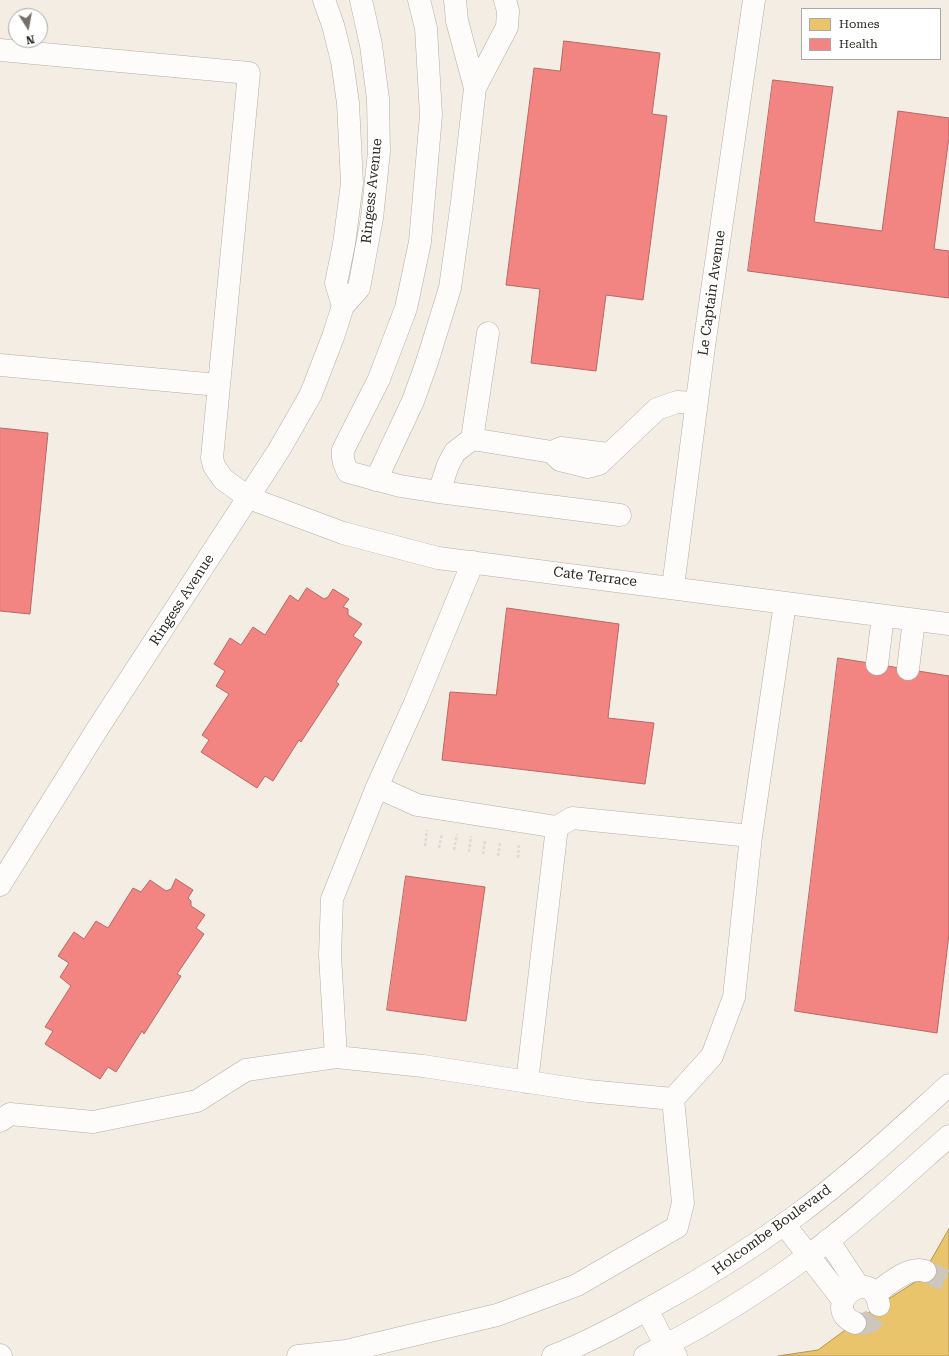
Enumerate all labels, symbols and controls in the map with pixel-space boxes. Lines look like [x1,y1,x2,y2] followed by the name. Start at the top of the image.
[8,8,48,48] north arrow
[801,8,941,60] legend
[839,17,879,31] text: Homes
[25,32,36,46] text: N
[839,37,878,51] text: Health
[358,138,386,244] street label: Ringess Avenue
[695,229,729,357] street label: Le Captain Avenue
[146,551,218,649] street label: Ringess Avenue
[552,564,638,590] street label: Cate Terrace
[709,1181,835,1279] street label: Holcombe Boulevard

